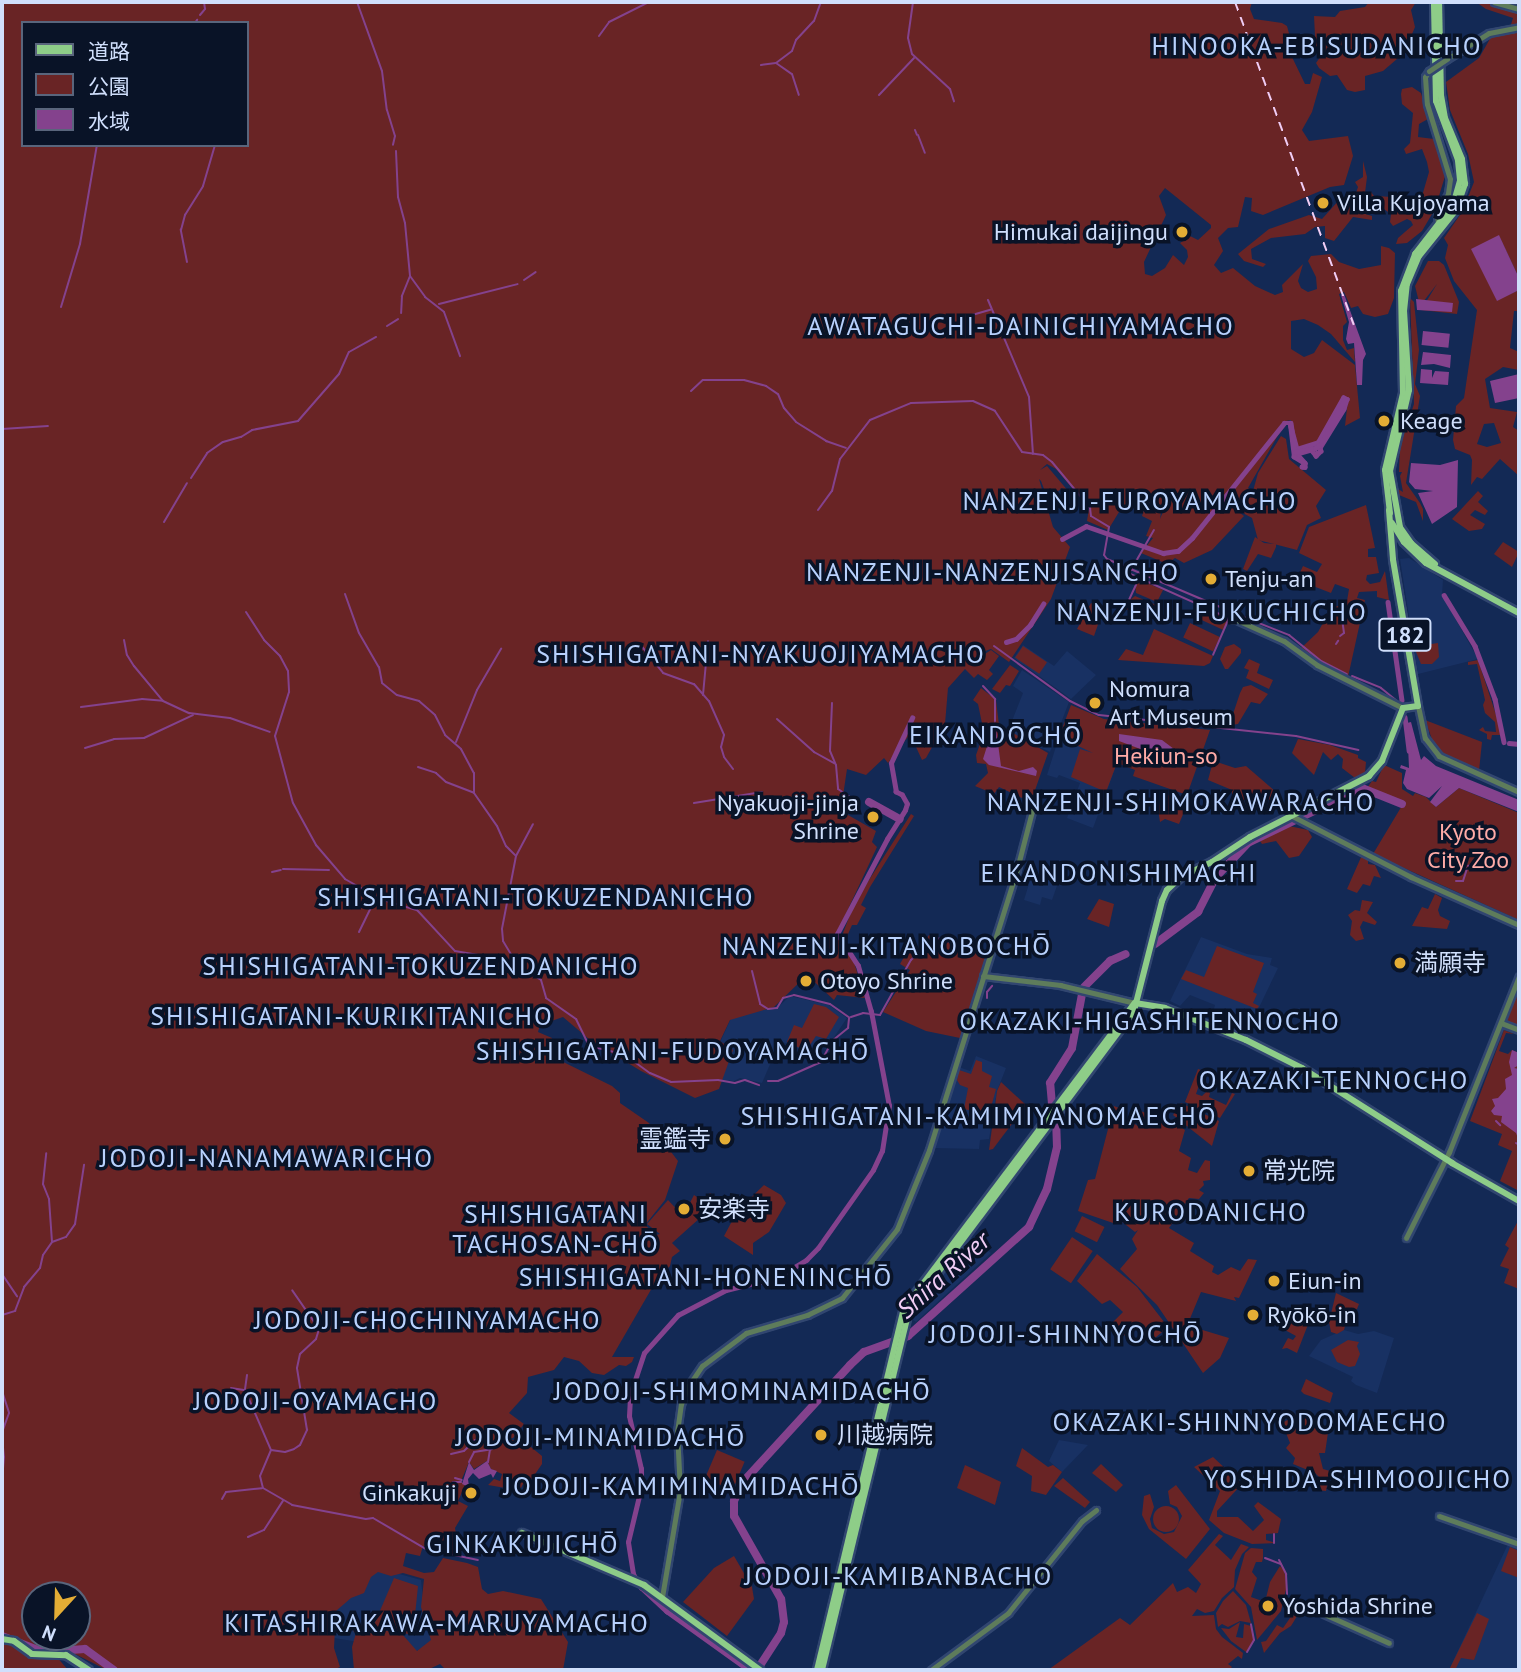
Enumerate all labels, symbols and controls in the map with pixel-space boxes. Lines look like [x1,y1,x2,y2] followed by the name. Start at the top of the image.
[21,21,248,147] legend
[1154,30,1480,62] district label: HINOOKA-EBISUDANICHO
[88,38,130,65] text: 道路
[88,73,130,100] text: 公園
[88,108,130,135] text: 水域
[1337,189,1490,217] place label: Villa Kujoyama
[1315,195,1331,211] marker: Villa Kujoyama
[994,218,1168,246] place label: Himukai daijingu
[1174,224,1190,240] marker: Himukai daijingu
[811,310,1231,342] district label: AWATAGUCHI-DAINICHIYAMACHO
[1400,407,1463,435] place label: Keage
[1374,411,1394,431] marker: Keage
[965,485,1295,517] district label: NANZENJI-FUROYAMACHO
[809,556,1177,588] district label: NANZENJI-NANZENJISANCHO
[1225,565,1314,593] place label: Tenju-an
[1203,571,1219,587] marker: Tenju-an
[1059,596,1365,628] district label: NANZENJI-FUKUCHICHO
[1377,615,1433,654] road number: 182
[540,638,982,670] district label: SHISHIGATANI-NYAKUOJIYAMACHO
[1109,675,1233,731] place label: Nomura Art Museum
[1087,695,1103,711] marker: Nomura Art Museum
[910,719,1082,751] district label: EIKANDŌCHŌ
[1114,742,1218,770] park label: Hekiun-so
[990,786,1372,818] district label: NANZENJI-SHIMOKAWARACHO
[717,789,859,845] place label: Nyakuoji-jinja Shrine
[865,809,881,825] marker: Nyakuoji-jinja Shrine
[1426,818,1510,874] park label: Kyoto City Zoo
[983,857,1255,889] district label: EIKANDONISHIMACHI
[321,881,751,913] district label: SHISHIGATANI-TOKUZENDANICHO
[725,930,1049,962] district label: NANZENJI-KITANOBOCHŌ
[1414,949,1486,977] place label: 満願寺
[206,950,636,982] district label: SHISHIGATANI-TOKUZENDANICHO
[1392,955,1408,971] marker: 満願寺
[820,967,953,995] place label: Otoyo Shrine
[798,973,814,989] marker: Otoyo Shrine
[153,1000,551,1032] district label: SHISHIGATANI-KURIKITANICHO
[962,1005,1338,1037] district label: OKAZAKI-HIGASHITENNOCHO
[479,1035,867,1067] district label: SHISHIGATANI-FUDOYAMACHŌ
[1201,1064,1467,1096] district label: OKAZAKI-TENNOCHO
[744,1100,1214,1132] district label: SHISHIGATANI-KAMIMIYANOMAECHŌ
[639,1125,711,1153] place label: 霊鑑寺
[717,1131,733,1147] marker: 霊鑑寺
[102,1142,432,1174] district label: JODOJI-NANAMAWARICHO
[1263,1157,1335,1185] place label: 常光院
[1241,1163,1257,1179] marker: 常光院
[698,1195,770,1223] place label: 安楽寺
[1116,1196,1306,1228] district label: KURODANICHO
[454,1198,658,1260] district label: SHISHIGATANI TACHOSAN-CHŌ
[676,1201,692,1217] marker: 安楽寺
[890,1225,996,1325] water label: Shira River
[522,1261,890,1293] district label: SHISHIGATANI-HONENINCHŌ
[1288,1267,1362,1295] place label: Eiun-in
[1266,1273,1282,1289] marker: Eiun-in
[1267,1301,1357,1329] place label: Ryōkō-in
[257,1304,599,1336] district label: JODOJI-CHOCHINYAMACHO
[1245,1307,1261,1323] marker: Ryōkō-in
[931,1318,1201,1350] district label: JODOJI-SHINNYOCHŌ
[557,1375,929,1407] district label: JODOJI-SHIMOMINAMIDACHŌ
[196,1385,436,1417] district label: JODOJI-OYAMACHO
[1055,1406,1445,1438] district label: OKAZAKI-SHINNYODOMAECHO
[458,1421,744,1453] district label: JODOJI-MINAMIDACHŌ
[837,1421,933,1449] place label: 川越病院
[811,1425,831,1445] marker: 川越病院
[1206,1463,1510,1495] district label: YOSHIDA-SHIMOOJICHO
[506,1470,858,1502] district label: JODOJI-KAMIMINAMIDACHŌ
[362,1479,457,1507] place label: Ginkakuji
[463,1485,479,1501] marker: Ginkakuji
[428,1528,618,1560] district label: GINKAKUJICHŌ
[747,1560,1051,1592] district label: JODOJI-KAMIBANBACHO
[21,1581,91,1651] north arrow
[1282,1592,1433,1620] place label: Yoshida Shrine
[1260,1598,1276,1614] marker: Yoshida Shrine
[227,1607,647,1639] district label: KITASHIRAKAWA-MARUYAMACHO
[39,1620,59,1647] text: N

